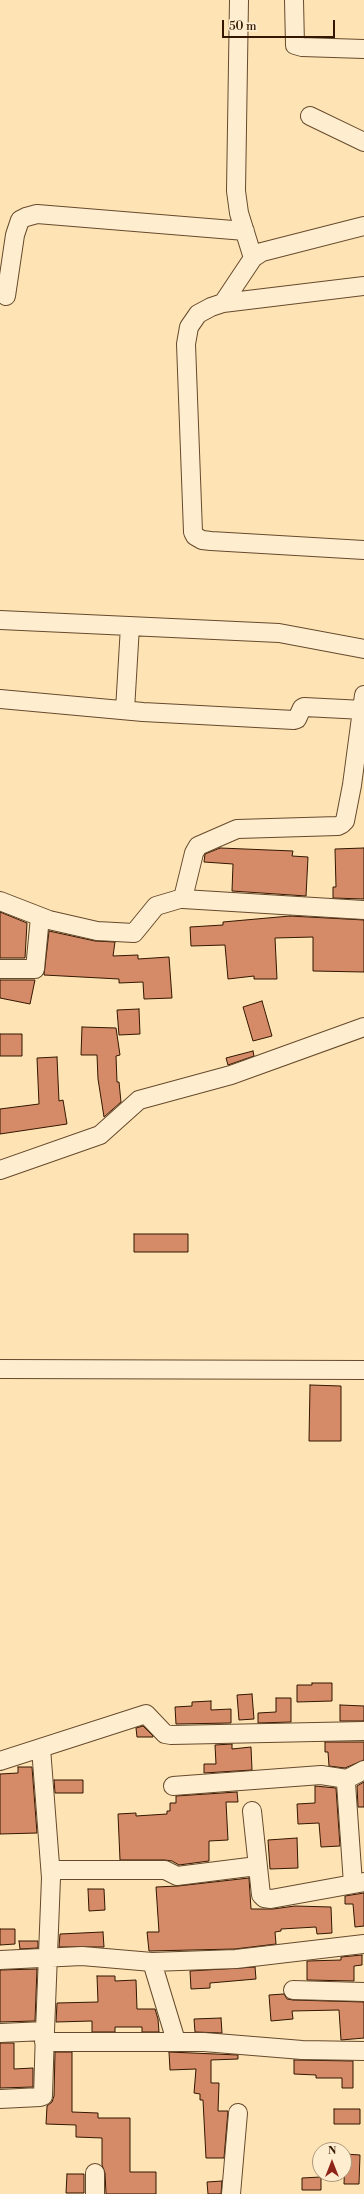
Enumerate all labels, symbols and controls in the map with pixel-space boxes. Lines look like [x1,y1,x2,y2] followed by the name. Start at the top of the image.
[224,12,337,38] scale bar
[229,19,257,34] text: 50 m
[312,2142,352,2182] north arrow
[328,2144,336,2158] text: N

